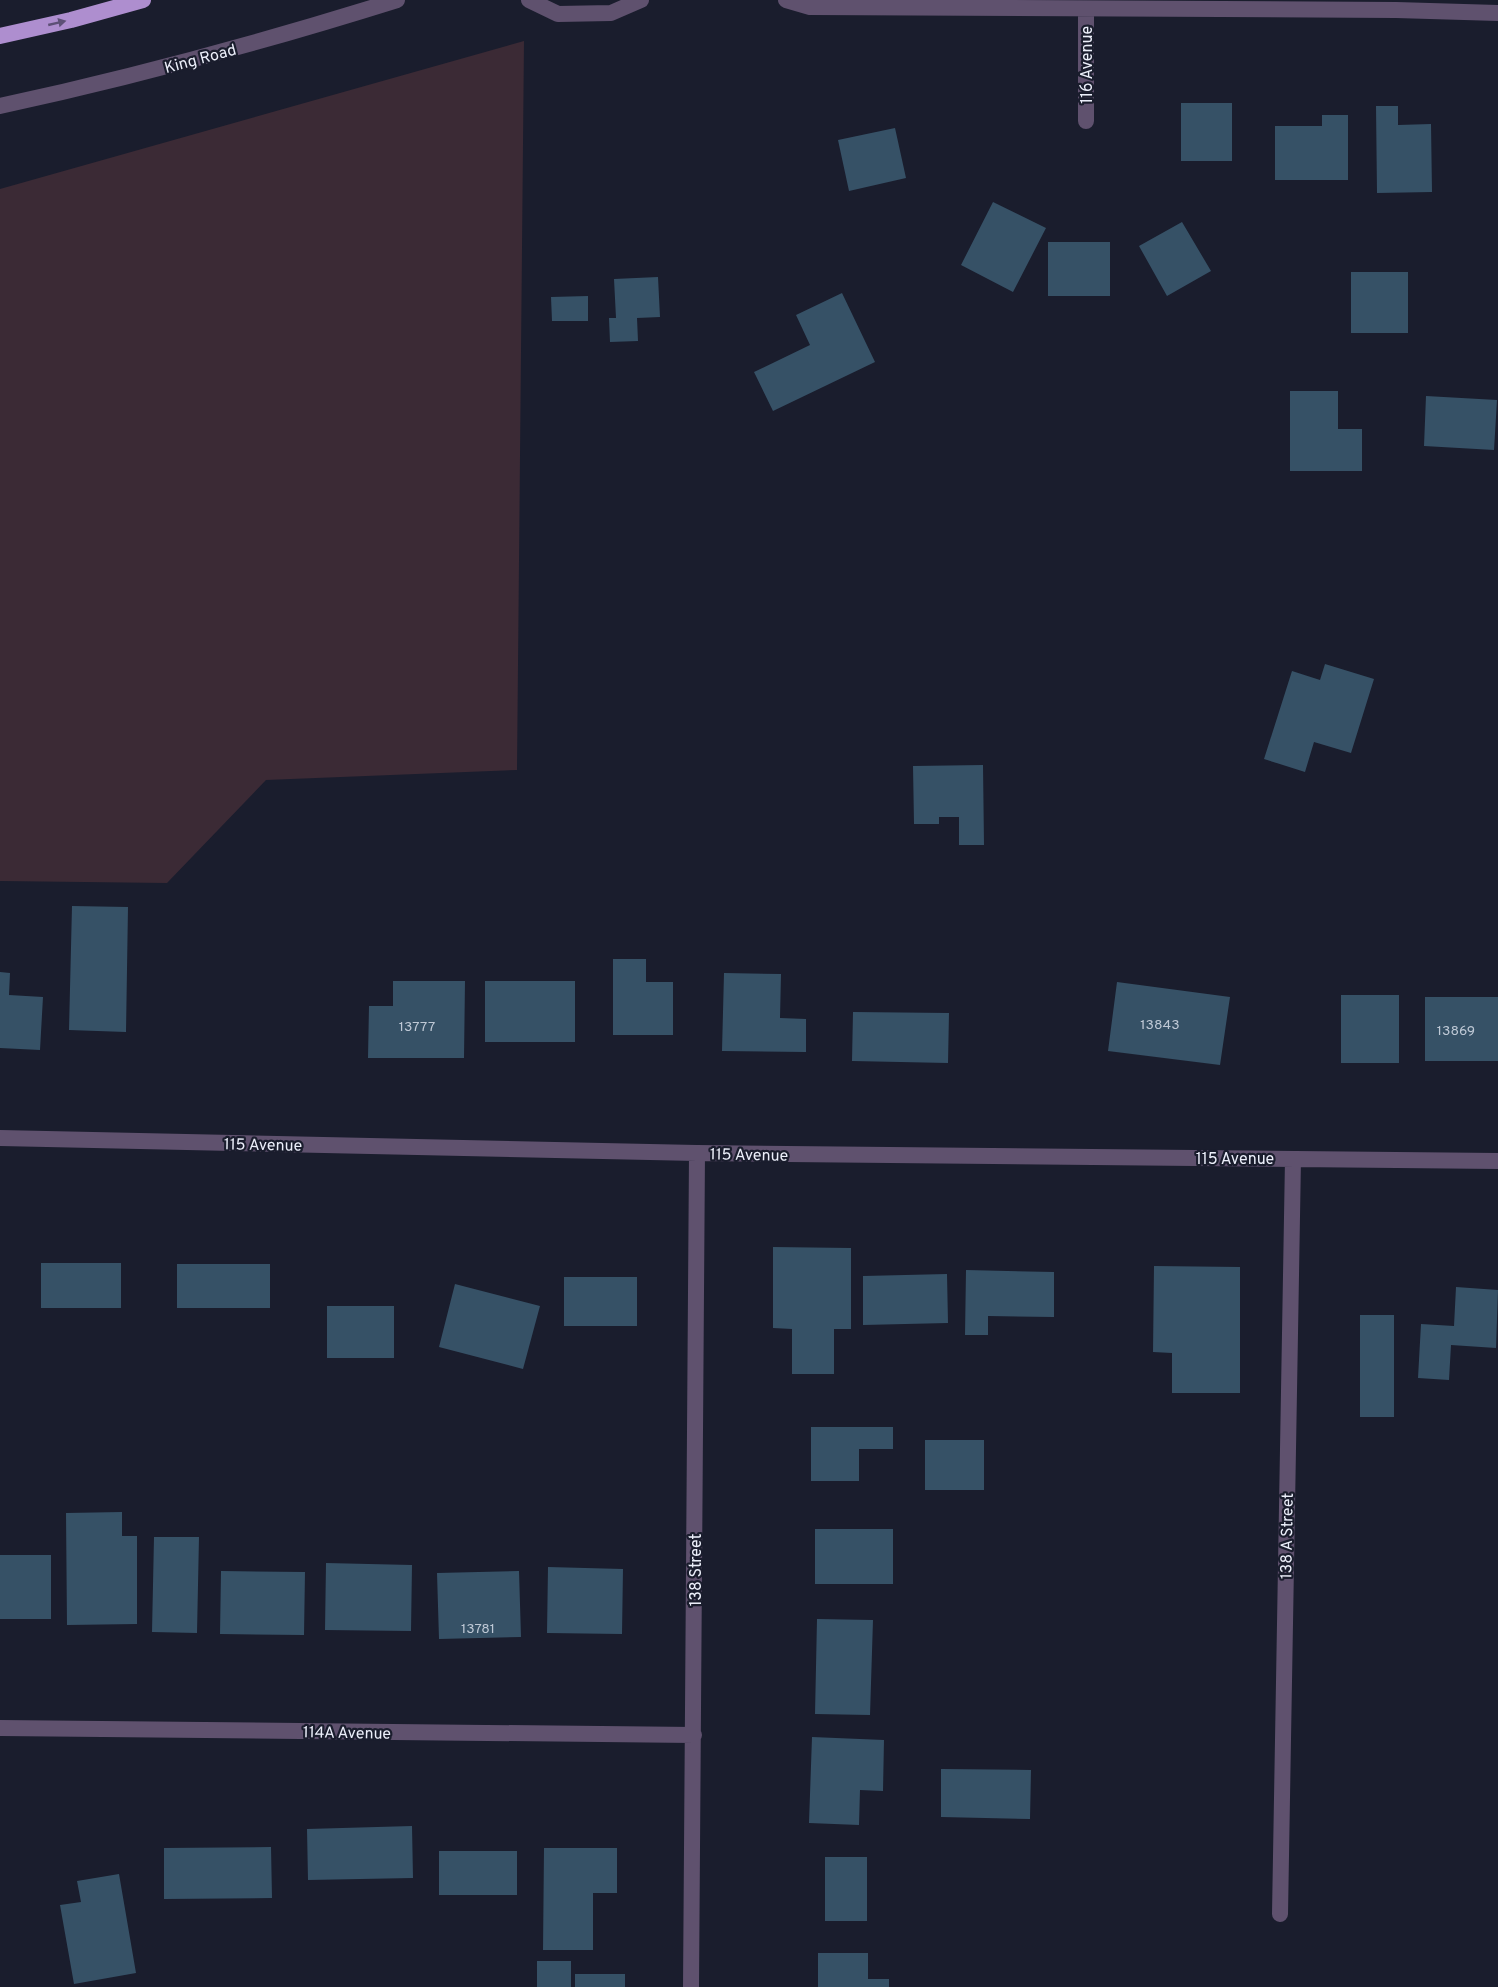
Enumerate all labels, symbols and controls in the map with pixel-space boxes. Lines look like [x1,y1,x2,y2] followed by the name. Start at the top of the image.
[48,18,67,27] one-way arrow
[1078,26,1098,104] street label: 116 Avenue
[162,41,239,79] street label: King Road
[1140,1017,1180,1034] house number: 13843
[399,1019,435,1036] house number: 13777
[1437,1023,1475,1040] house number: 13869
[224,1135,302,1157] street label: 115 Avenue
[710,1145,788,1167] street label: 115 Avenue
[1196,1150,1274,1170] street label: 115 Avenue
[1277,1493,1299,1579] street label: 138 A Street
[687,1533,707,1607] street label: 138 Street
[461,1621,495,1638] house number: 13781
[303,1723,391,1745] street label: 114A Avenue

